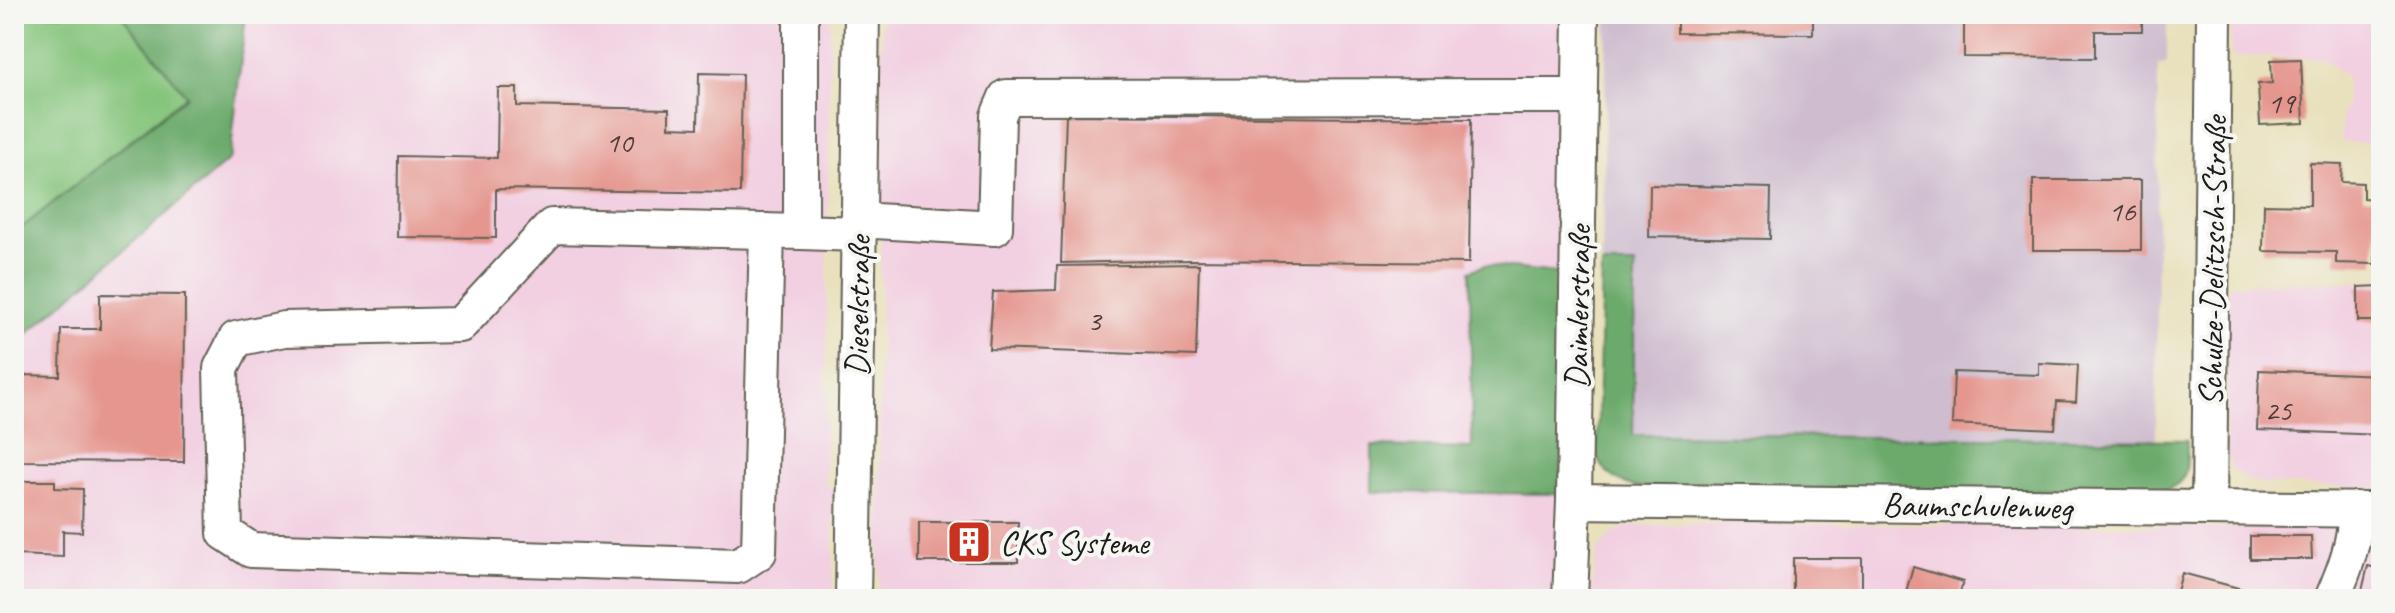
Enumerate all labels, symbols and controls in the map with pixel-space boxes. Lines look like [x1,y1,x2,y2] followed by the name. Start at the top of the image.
[2268,84,2297,122] house number: 19
[2188,113,2237,406] street label: Schulze-Delitzsch-Straße
[606,123,635,161] house number: 10
[2109,192,2137,230] house number: 16
[1555,222,1600,389] street label: Daimlerstraße
[835,232,880,377] street label: Dieselstraße
[1087,301,1103,339] house number: 3
[2265,391,2293,429] house number: 25
[1882,482,2075,529] street label: Baumschulenweg
[945,518,993,566] building icon: CKS Systeme
[1000,521,1150,564] place label: CKS Systeme

